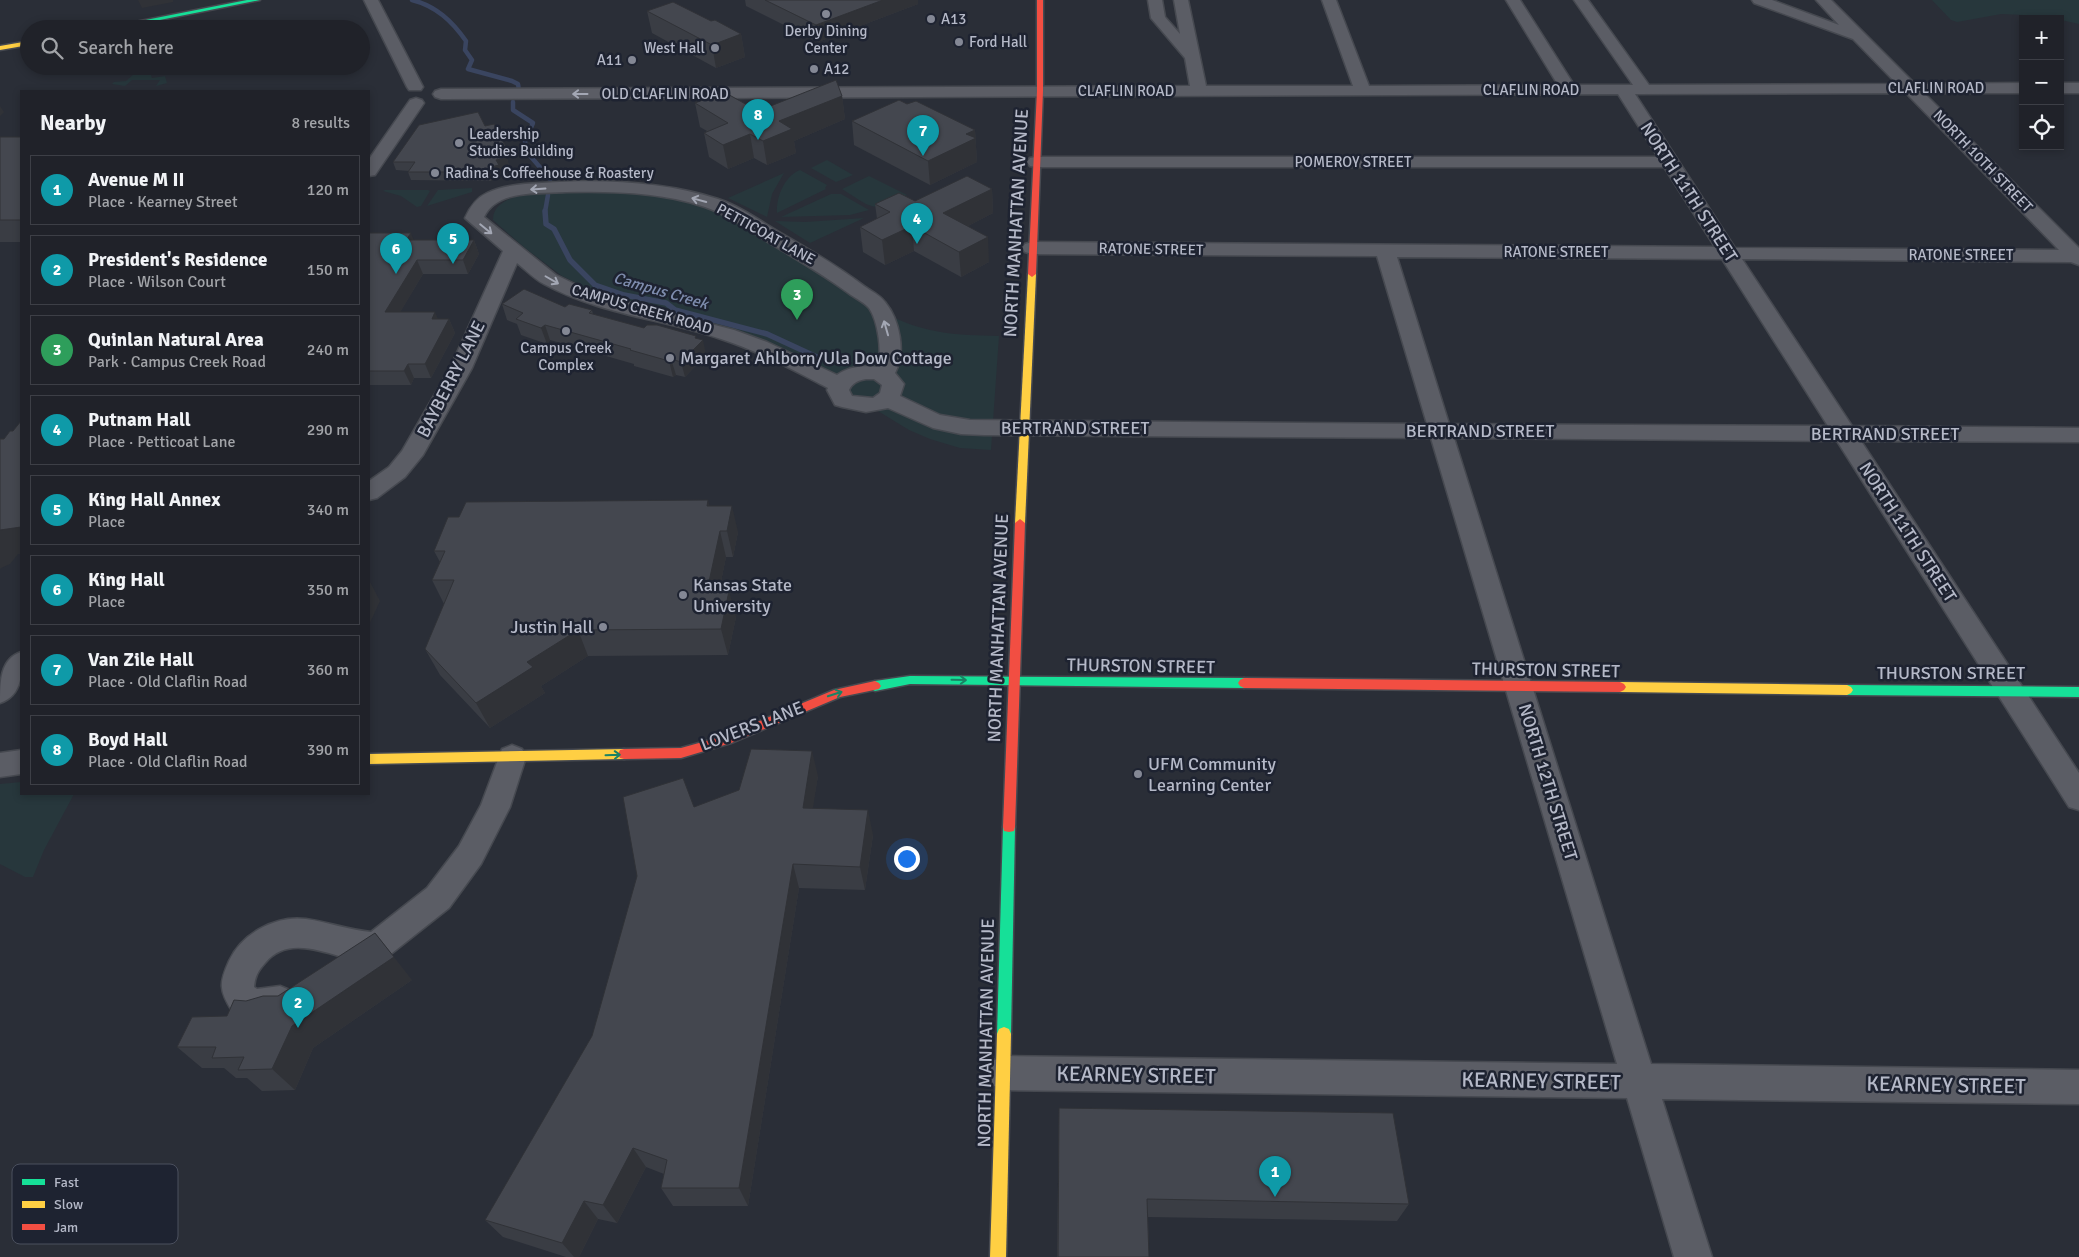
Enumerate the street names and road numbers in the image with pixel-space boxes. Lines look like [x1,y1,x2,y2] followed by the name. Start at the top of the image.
[1888,79,1984,97] street label: CLAFLIN ROAD
[1483,81,1579,99] street label: CLAFLIN ROAD
[1078,82,1174,100] street label: CLAFLIN ROAD
[601,85,729,103] street label: OLD CLAFLIN ROAD
[1930,106,2037,216] street label: NORTH 10TH STREET
[999,108,1033,338] street label: NORTH MANHATTAN AVENUE
[1636,118,1743,266] street label: NORTH 11TH STREET
[1295,153,1412,171] street label: POMEROY STREET
[714,200,818,268] street label: PETTICOAT LANE
[1098,239,1204,259] street label: RATONE STREET
[1504,243,1609,261] street label: RATONE STREET
[1909,246,2014,264] street label: RATONE STREET
[570,280,714,338] street label: CAMPUS CREEK ROAD
[412,317,490,441] street label: BAYBERRY LANE
[1001,417,1149,439] street label: BERTRAND STREET
[1406,420,1554,442] street label: BERTRAND STREET
[1811,423,1959,445] street label: BERTRAND STREET
[1855,458,1962,606] street label: NORTH 11TH STREET
[983,513,1013,743] street label: NORTH MANHATTAN AVENUE
[1067,654,1215,678] street label: THURSTON STREET
[1472,658,1620,682] street label: THURSTON STREET
[1877,662,2025,684] street label: THURSTON STREET
[697,696,807,756] street label: LOVERS LANE
[1514,701,1582,863] street label: NORTH 12TH STREET
[973,918,999,1148] street label: NORTH MANHATTAN AVENUE
[1056,1061,1217,1089] street label: KEARNEY STREET
[1461,1067,1622,1095] street label: KEARNEY STREET
[1866,1071,2027,1099] street label: KEARNEY STREET

